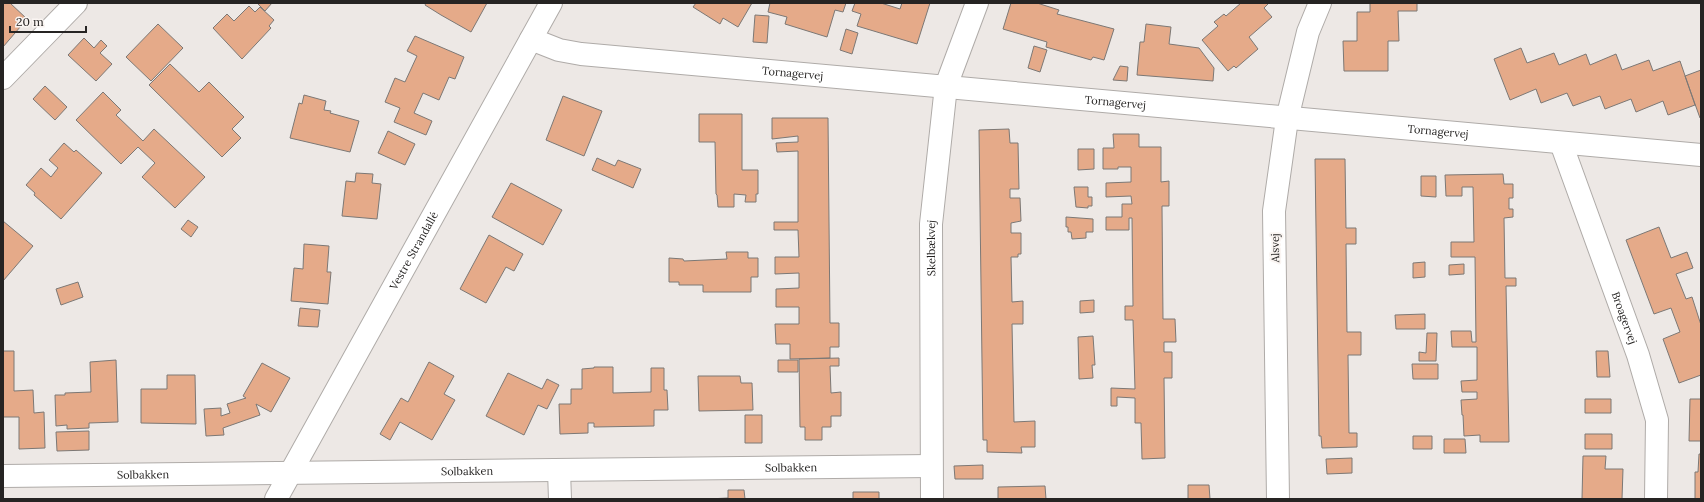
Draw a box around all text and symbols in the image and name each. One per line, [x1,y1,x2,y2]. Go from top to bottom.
scale bar [10,8,86,34]
text: 20 m [16,14,44,29]
street label: Tornagervej [762,63,824,83]
street label: Tornagervej [1084,92,1147,112]
street label: Tornagervej [1407,122,1469,141]
street label: Vestre Strandallé [386,209,441,293]
street label: Skelbækvej [924,219,938,276]
street label: Alsvej [1268,233,1282,264]
street label: Broagervej [1609,290,1640,346]
street label: Solbakken [765,460,817,475]
street label: Solbakken [441,464,493,478]
street label: Solbakken [117,467,169,482]

